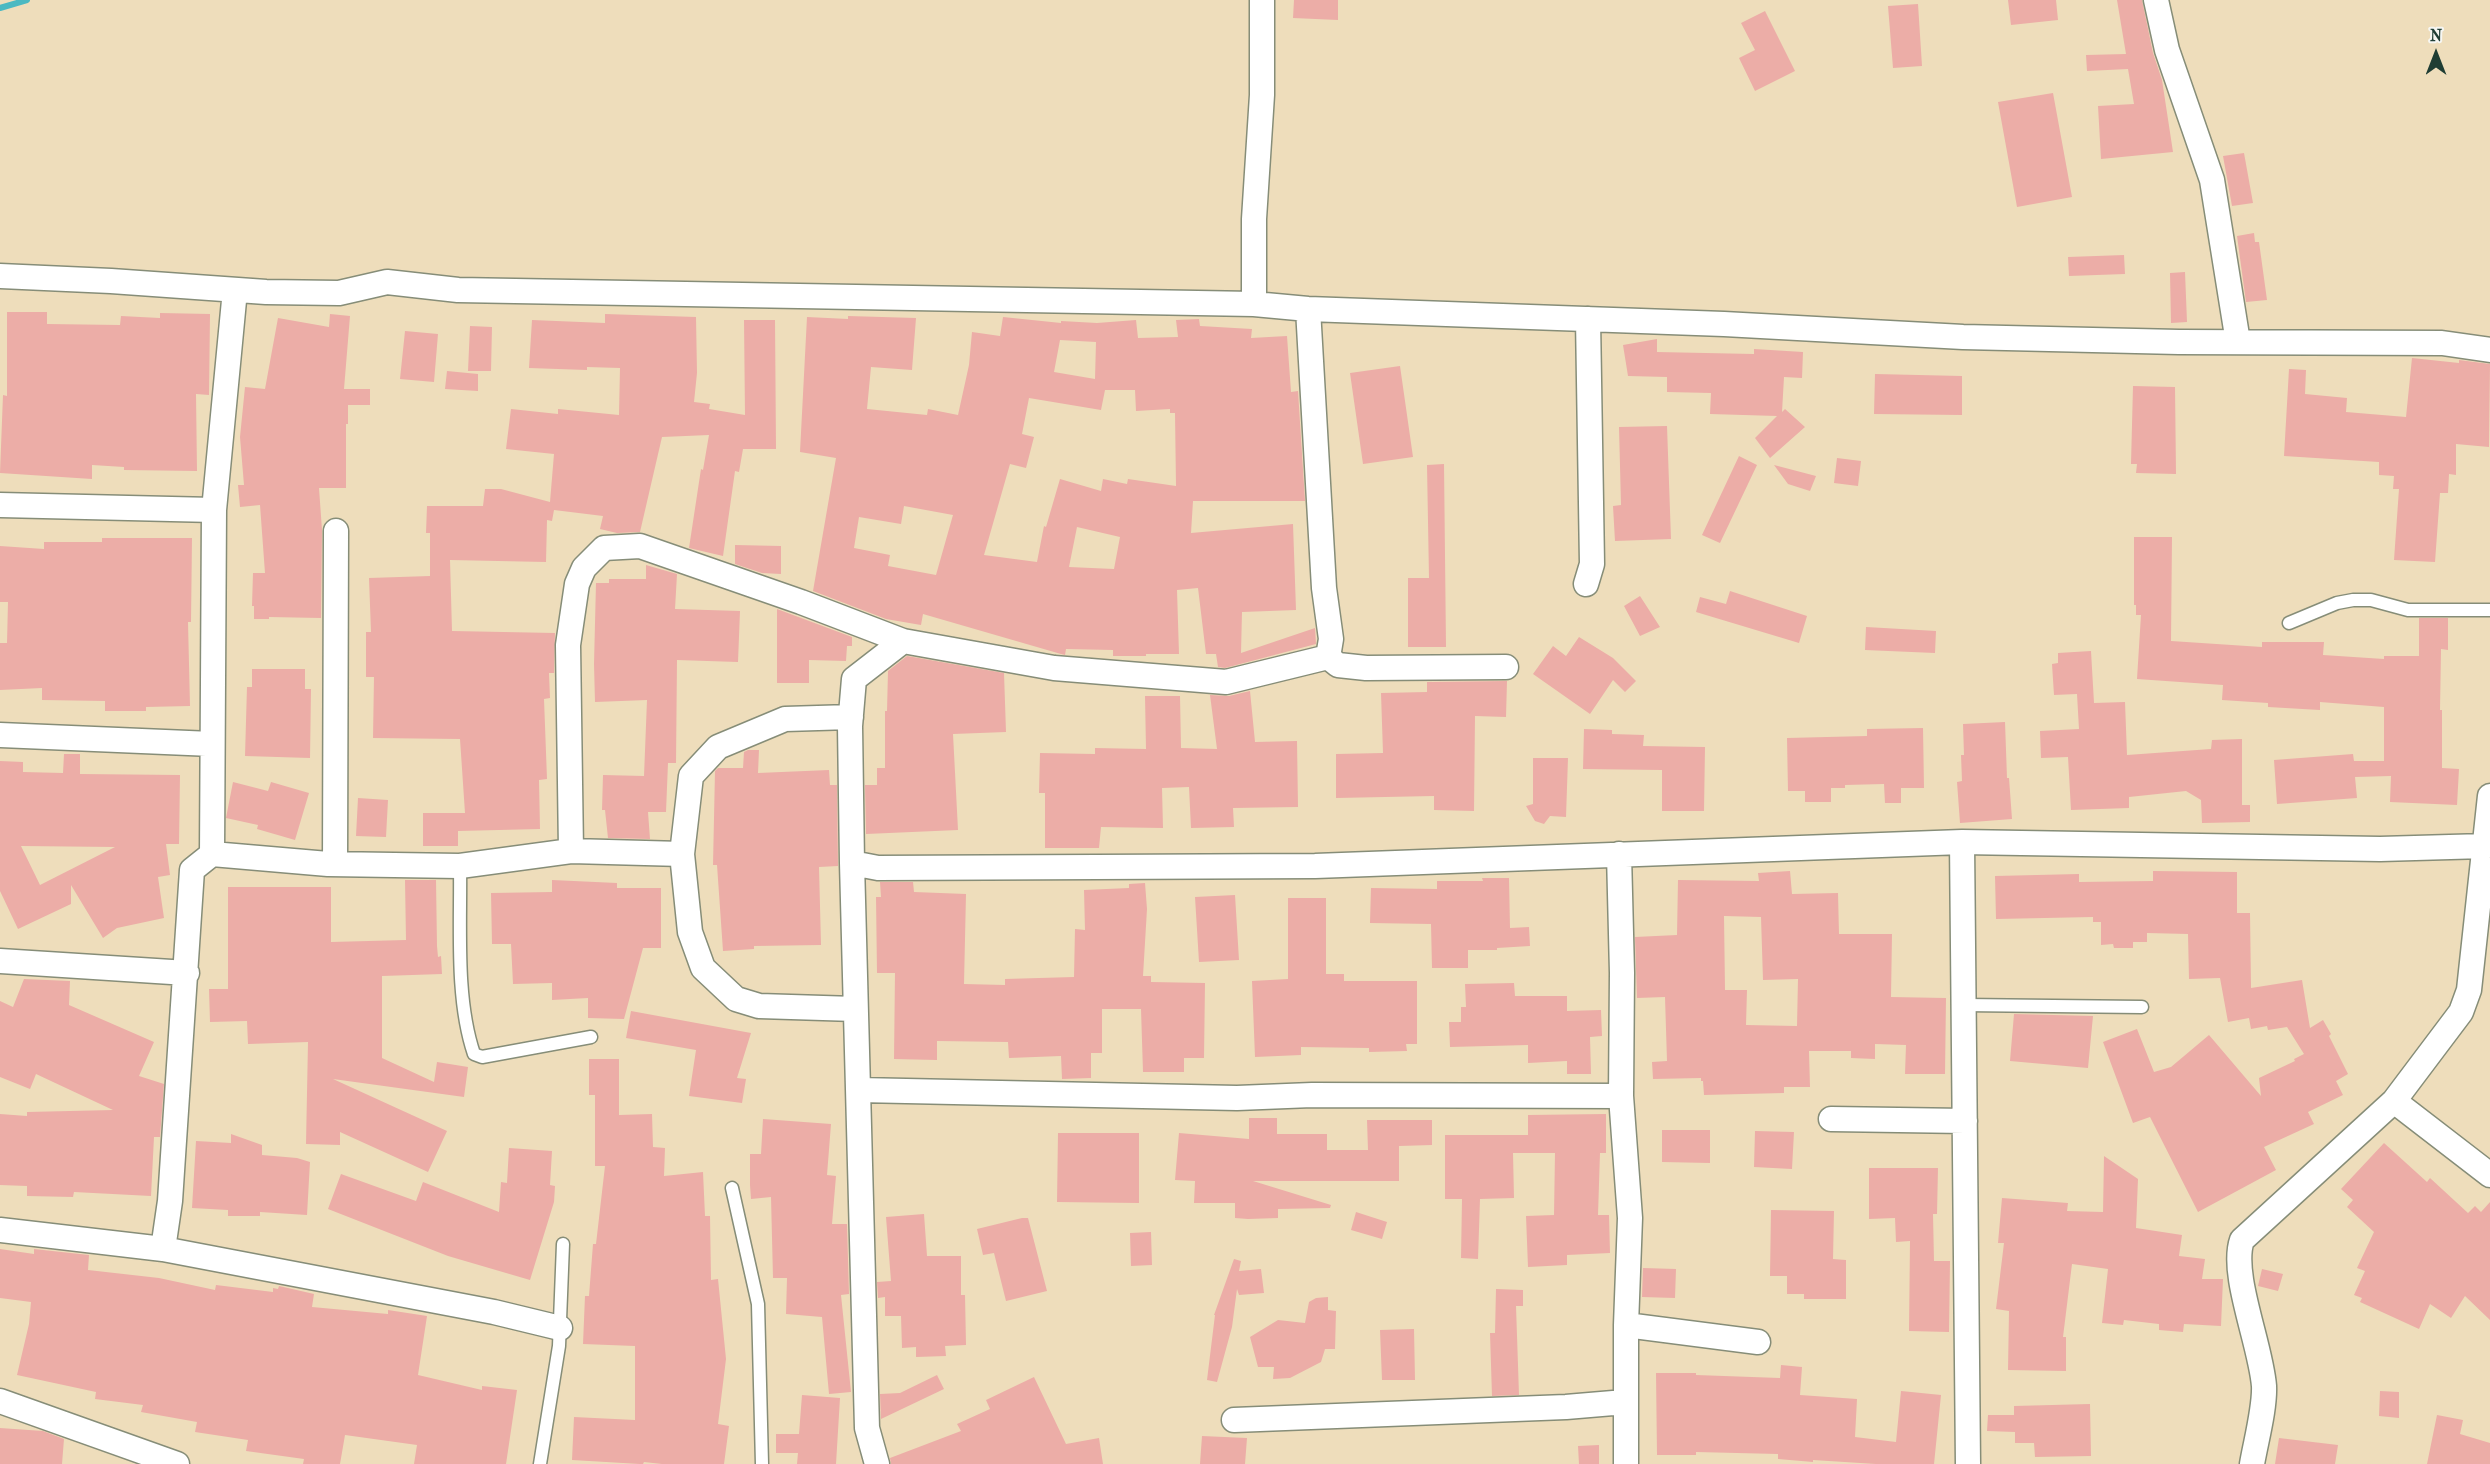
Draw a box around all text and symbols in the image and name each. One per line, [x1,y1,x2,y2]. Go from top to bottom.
north arrow [2406,24,2466,84]
text: N [2430,26,2442,45]

